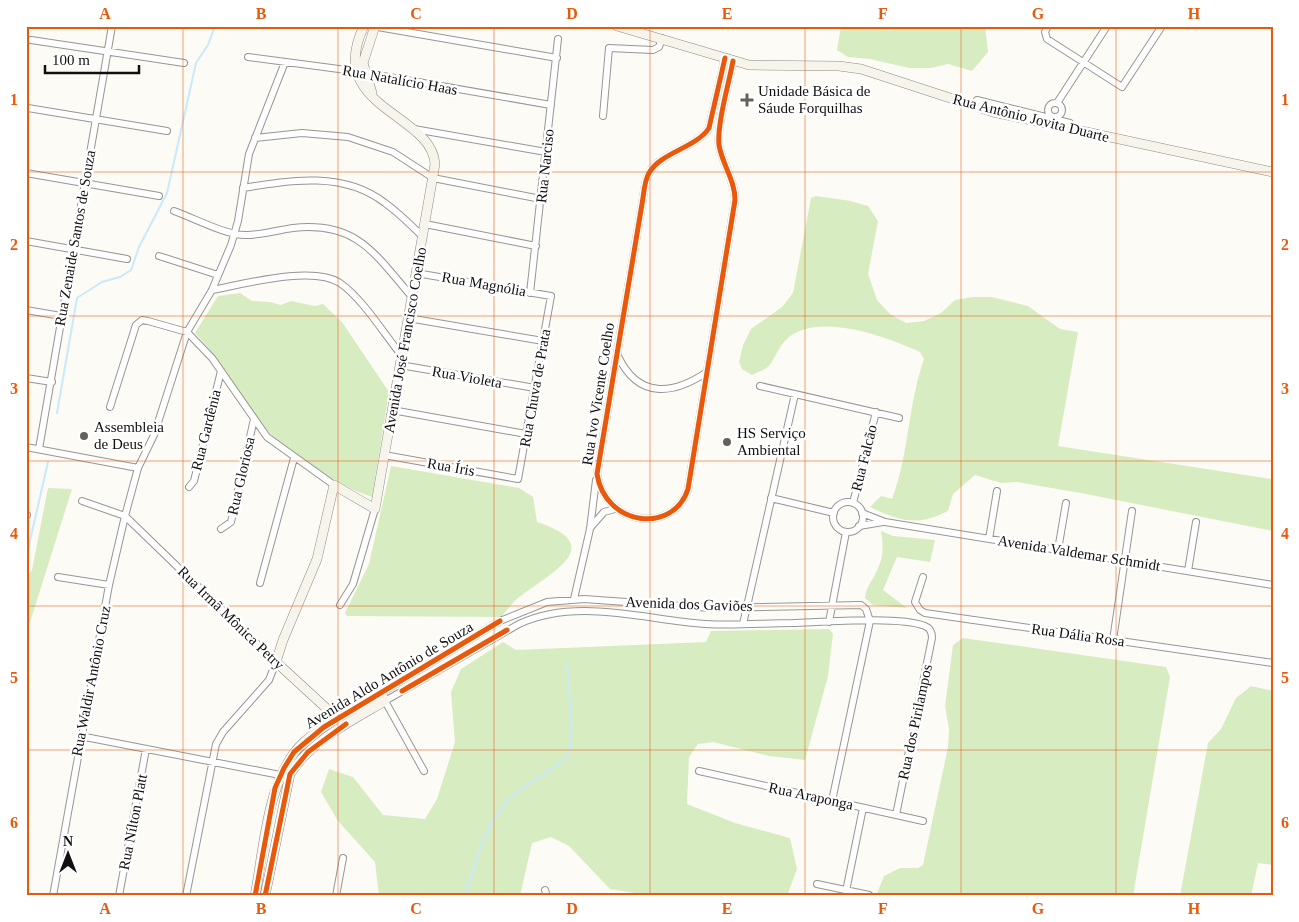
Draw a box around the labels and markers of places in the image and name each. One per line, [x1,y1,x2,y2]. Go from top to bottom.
place label: Unidade Básica de Sáude Forquilhas [758,83,871,116]
marker: Unidade Básica de Sáude Forquilhas [740,93,754,107]
place label: Assembleia de Deus [94,419,164,452]
place label: HS Serviço Ambiental [737,425,806,458]
marker: Assembleia de Deus [78,430,90,442]
marker: HS Serviço Ambiental [721,436,733,448]

